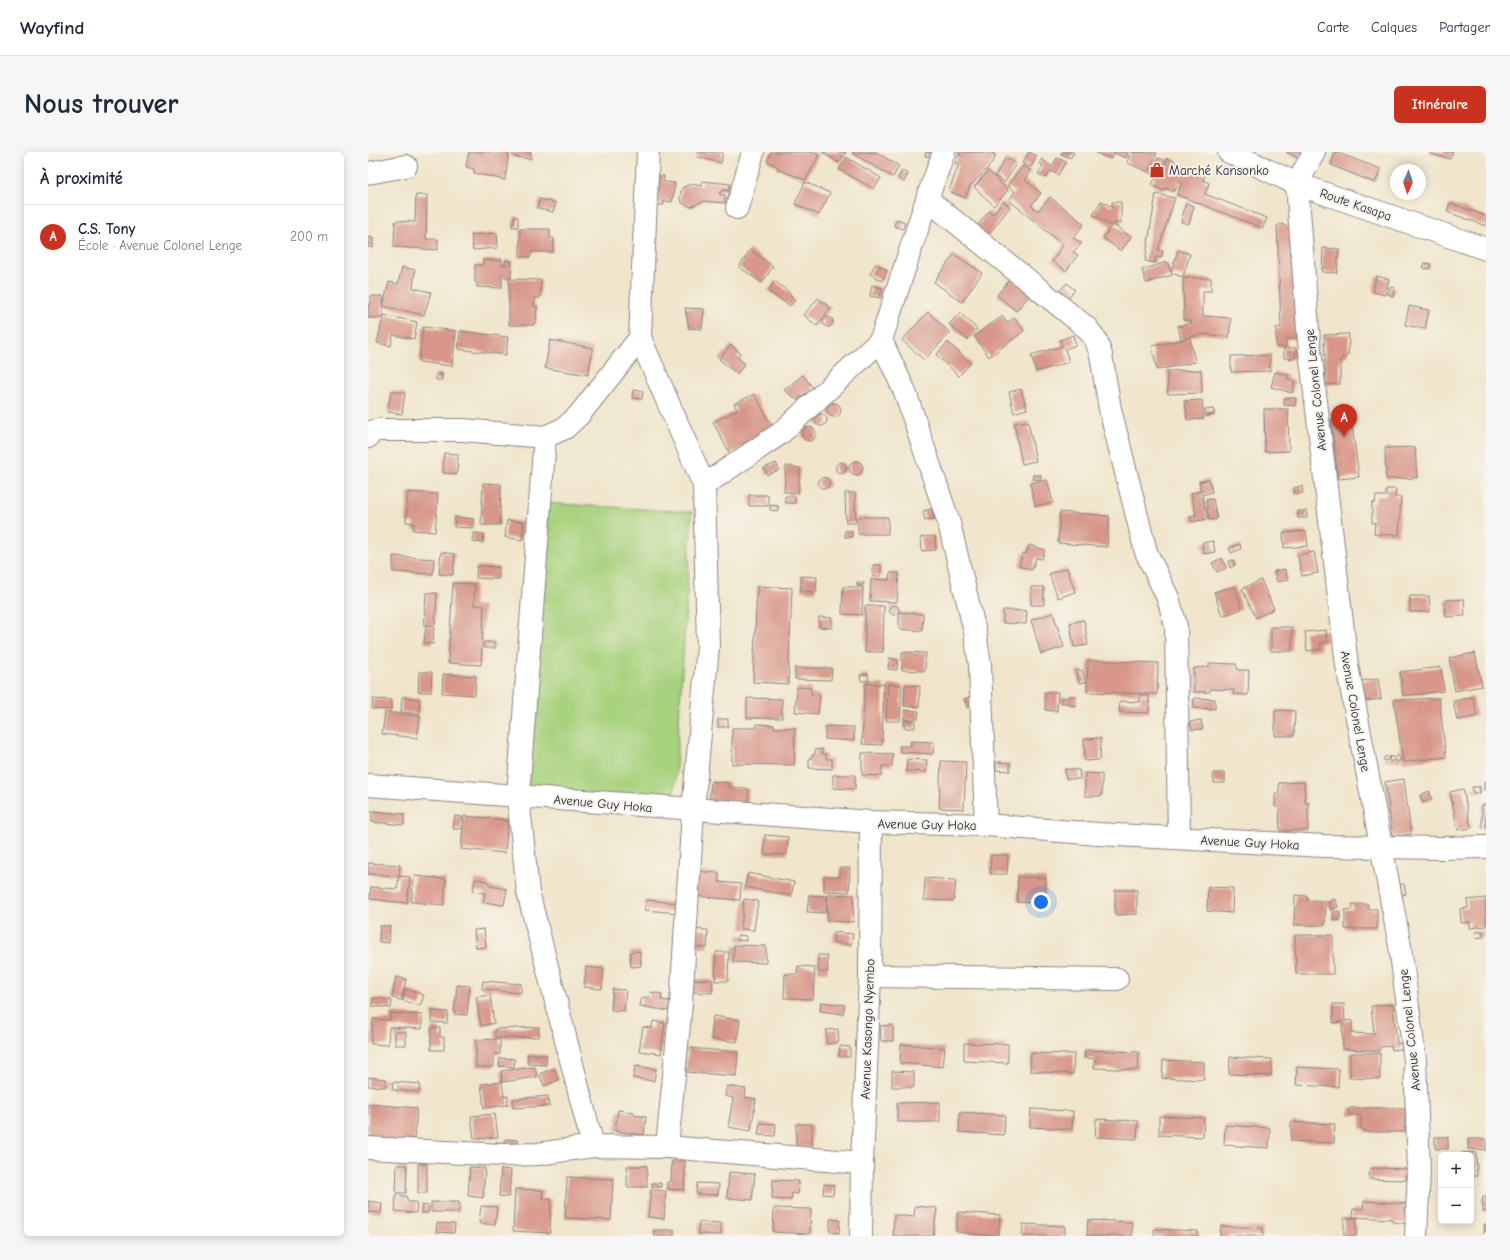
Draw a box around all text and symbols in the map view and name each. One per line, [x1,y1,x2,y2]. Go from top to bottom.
text: Wayfind [20,17,84,39]
text: Carte [1317,19,1349,36]
text: Calques [1371,19,1417,36]
text: Partager [1439,19,1490,36]
button: Itinéraire [1394,86,1486,123]
text: Nous trouver [24,88,179,120]
shop icon: Marché Kansonko [1148,161,1166,179]
place label: Marché Kansonko [1169,163,1269,178]
north arrow [1390,164,1426,200]
text: À proximité [40,169,123,188]
street label: Route Kasapa [1318,185,1394,224]
text: C.S. Tony [78,220,135,238]
text: A [49,229,57,244]
text: 200 m [290,229,328,244]
text: École · Avenue Colonel Lenge [78,238,242,253]
street label: Avenue Colonel Lenge [1302,328,1329,452]
pin: A [1331,404,1357,437]
street label: Avenue Colonel Lenge [1337,649,1374,773]
street label: Avenue Guy Hoka [553,792,653,815]
street label: Avenue Guy Hoka [877,816,977,833]
street label: Avenue Guy Hoka [1200,832,1300,853]
your location [1031,892,1051,912]
street label: Avenue Kasongo Nyembo [858,958,877,1100]
street label: Avenue Colonel Lenge [1396,968,1423,1092]
map controls [1438,1152,1474,1224]
button: + [1438,1152,1474,1188]
button: − [1438,1188,1474,1224]

